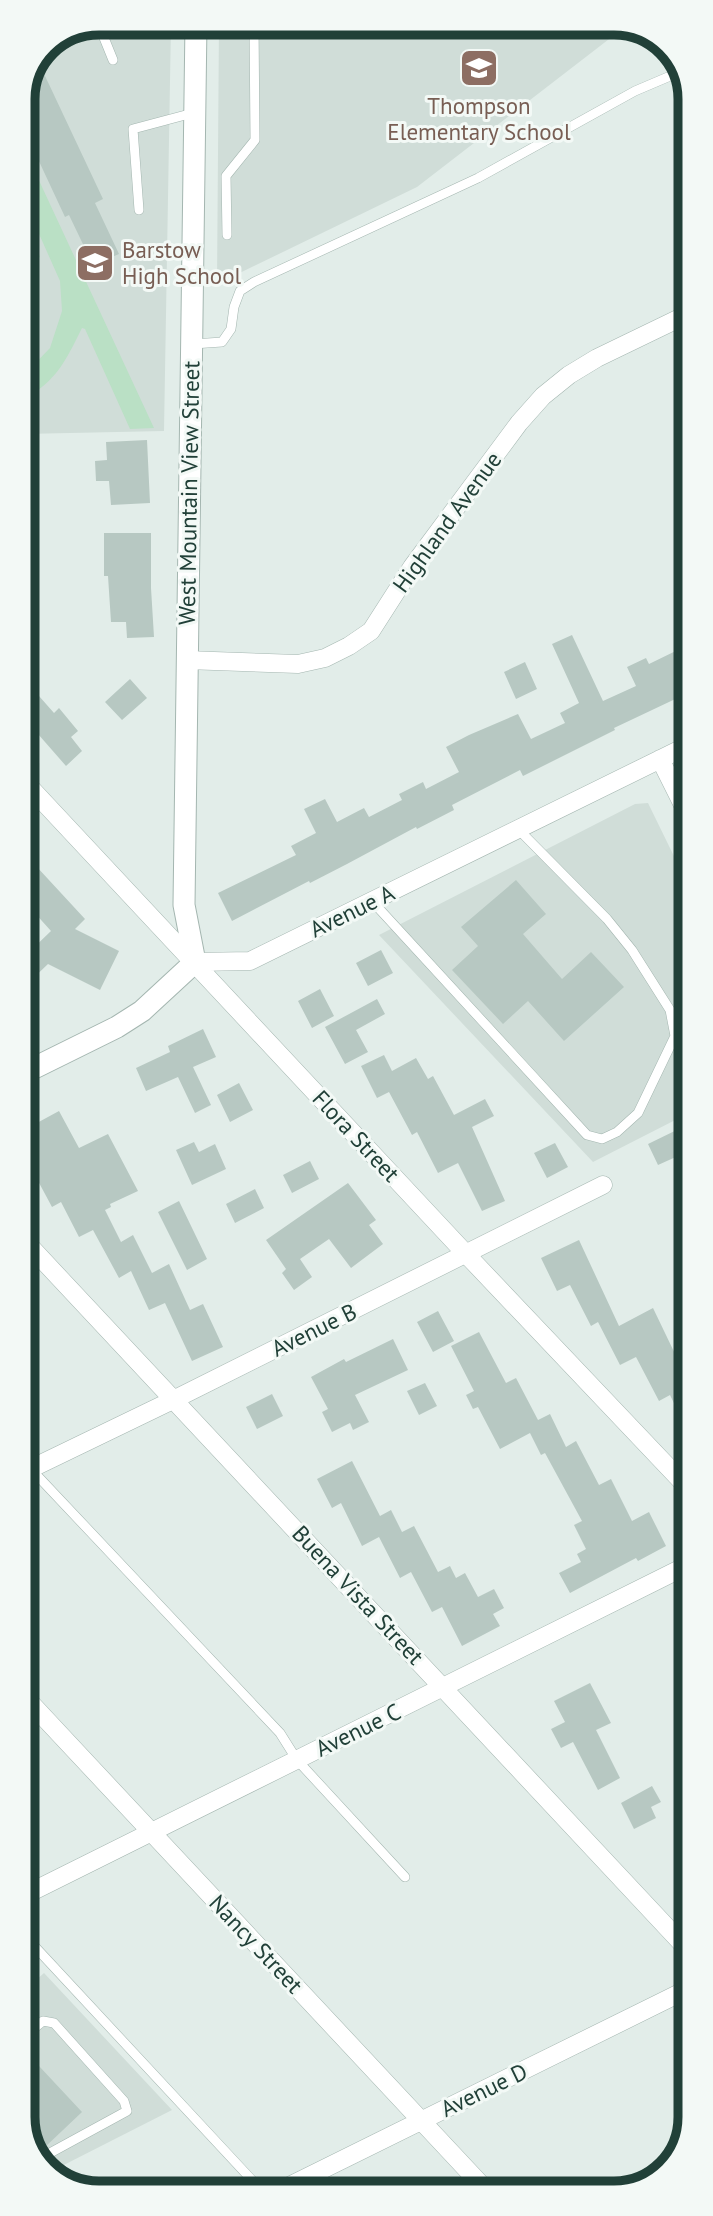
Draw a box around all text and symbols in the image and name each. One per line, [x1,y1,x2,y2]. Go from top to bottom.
school or university icon: Thompson Elementary School [458,47,500,89]
place label: Thompson Elementary School [387,91,571,146]
place label: Barstow High School [122,235,242,290]
school or university icon: Barstow High School [74,242,116,284]
street label: West Mountain View Street [172,360,205,625]
street label: Highland Avenue [386,446,507,598]
street label: Avenue A [305,877,399,943]
street label: Flora Street [307,1084,406,1188]
street label: Avenue B [266,1296,361,1363]
street label: Buena Vista Street [286,1519,430,1671]
street label: Avenue C [310,1697,405,1763]
street label: Nancy Street [203,1888,310,1999]
street label: Avenue D [436,2056,532,2123]

